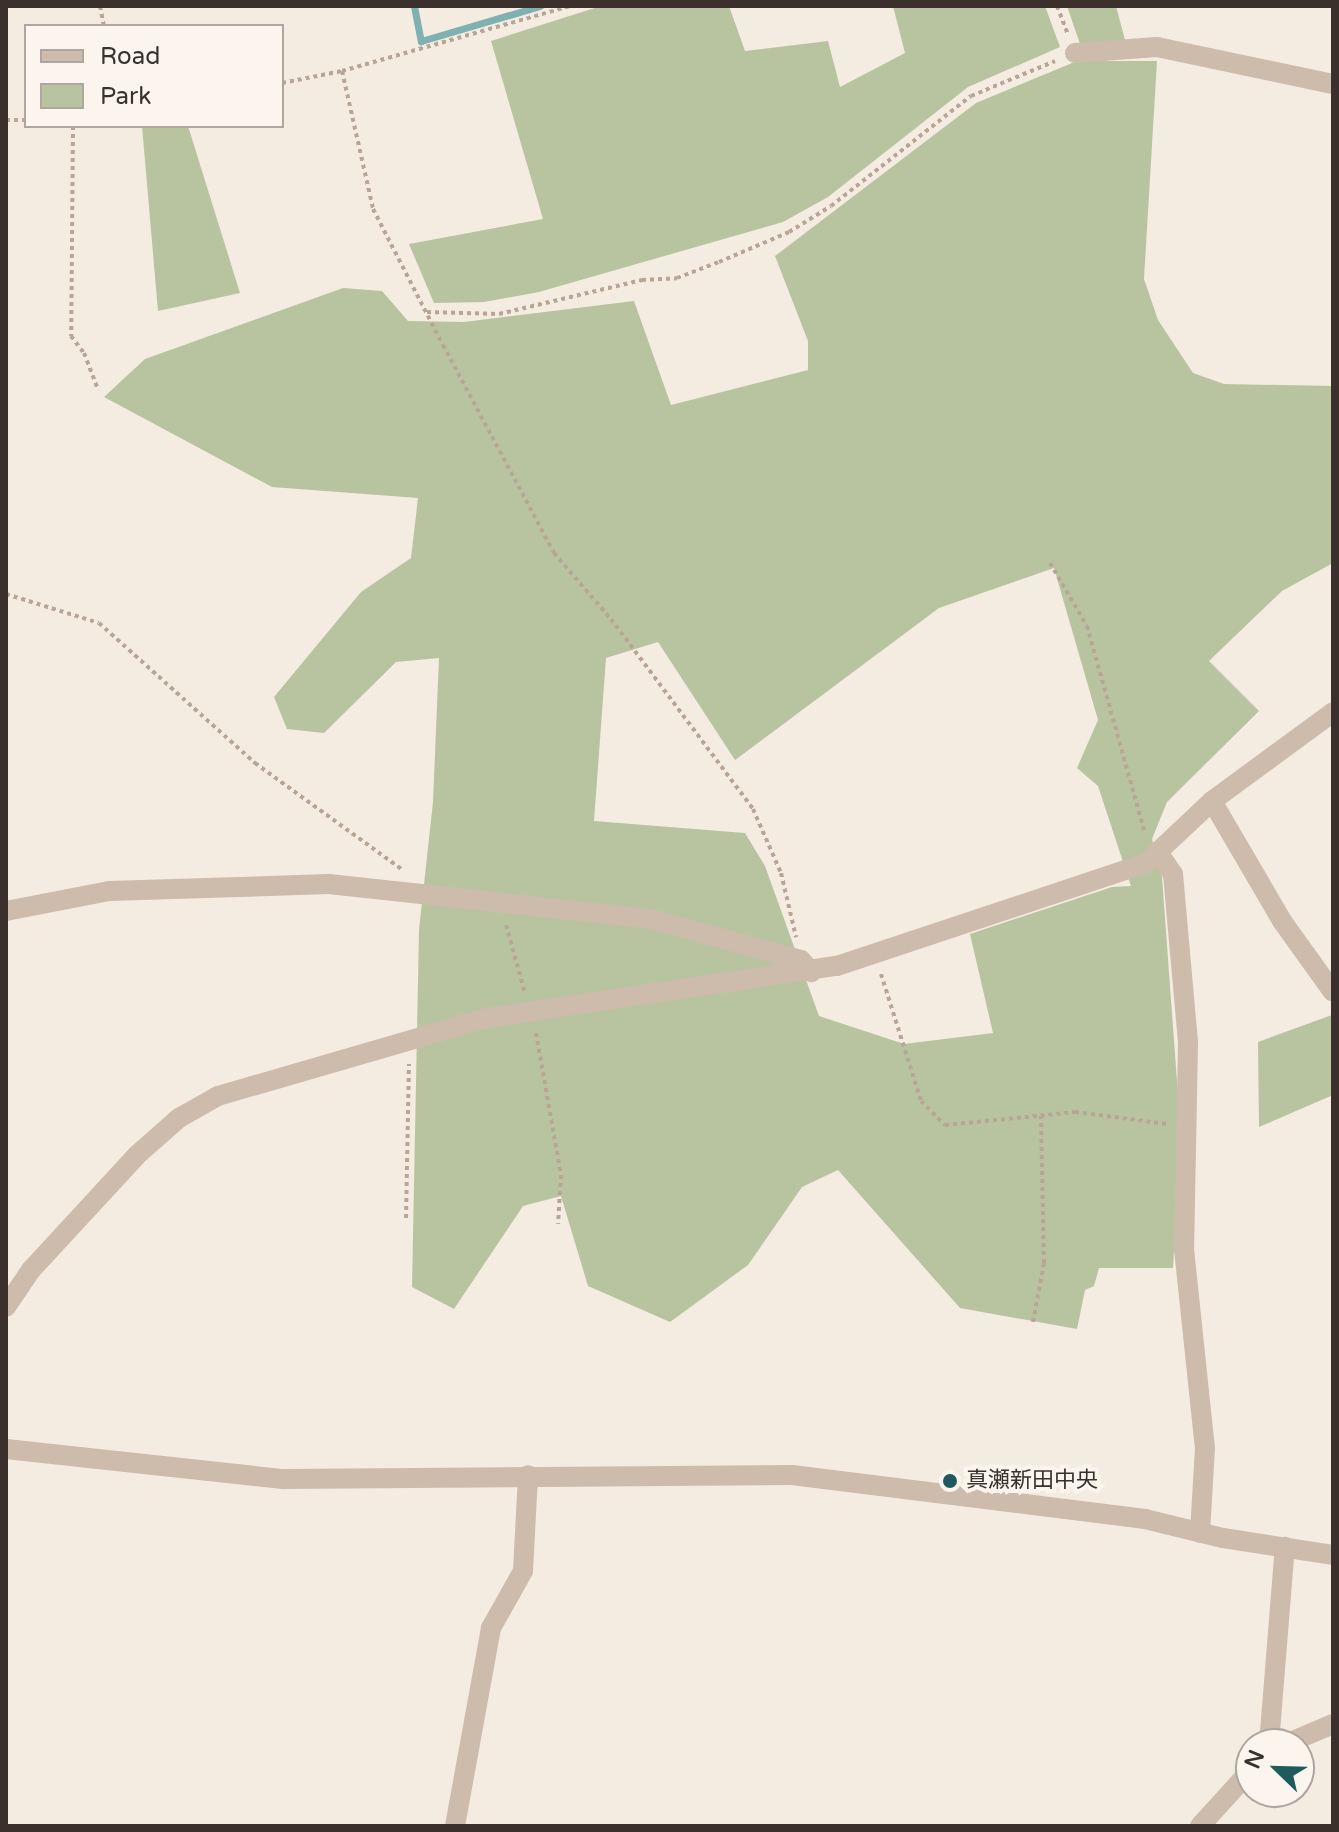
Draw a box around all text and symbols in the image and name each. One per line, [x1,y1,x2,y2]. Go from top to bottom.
legend [24,24,284,128]
text: Road [100,42,160,71]
text: Park [100,82,151,111]
place label: 真瀬新田中央 [966,1468,1098,1494]
marker: 真瀬新田中央 [941,1472,959,1490]
north arrow [1235,1728,1315,1808]
text: N [1239,1746,1270,1773]

